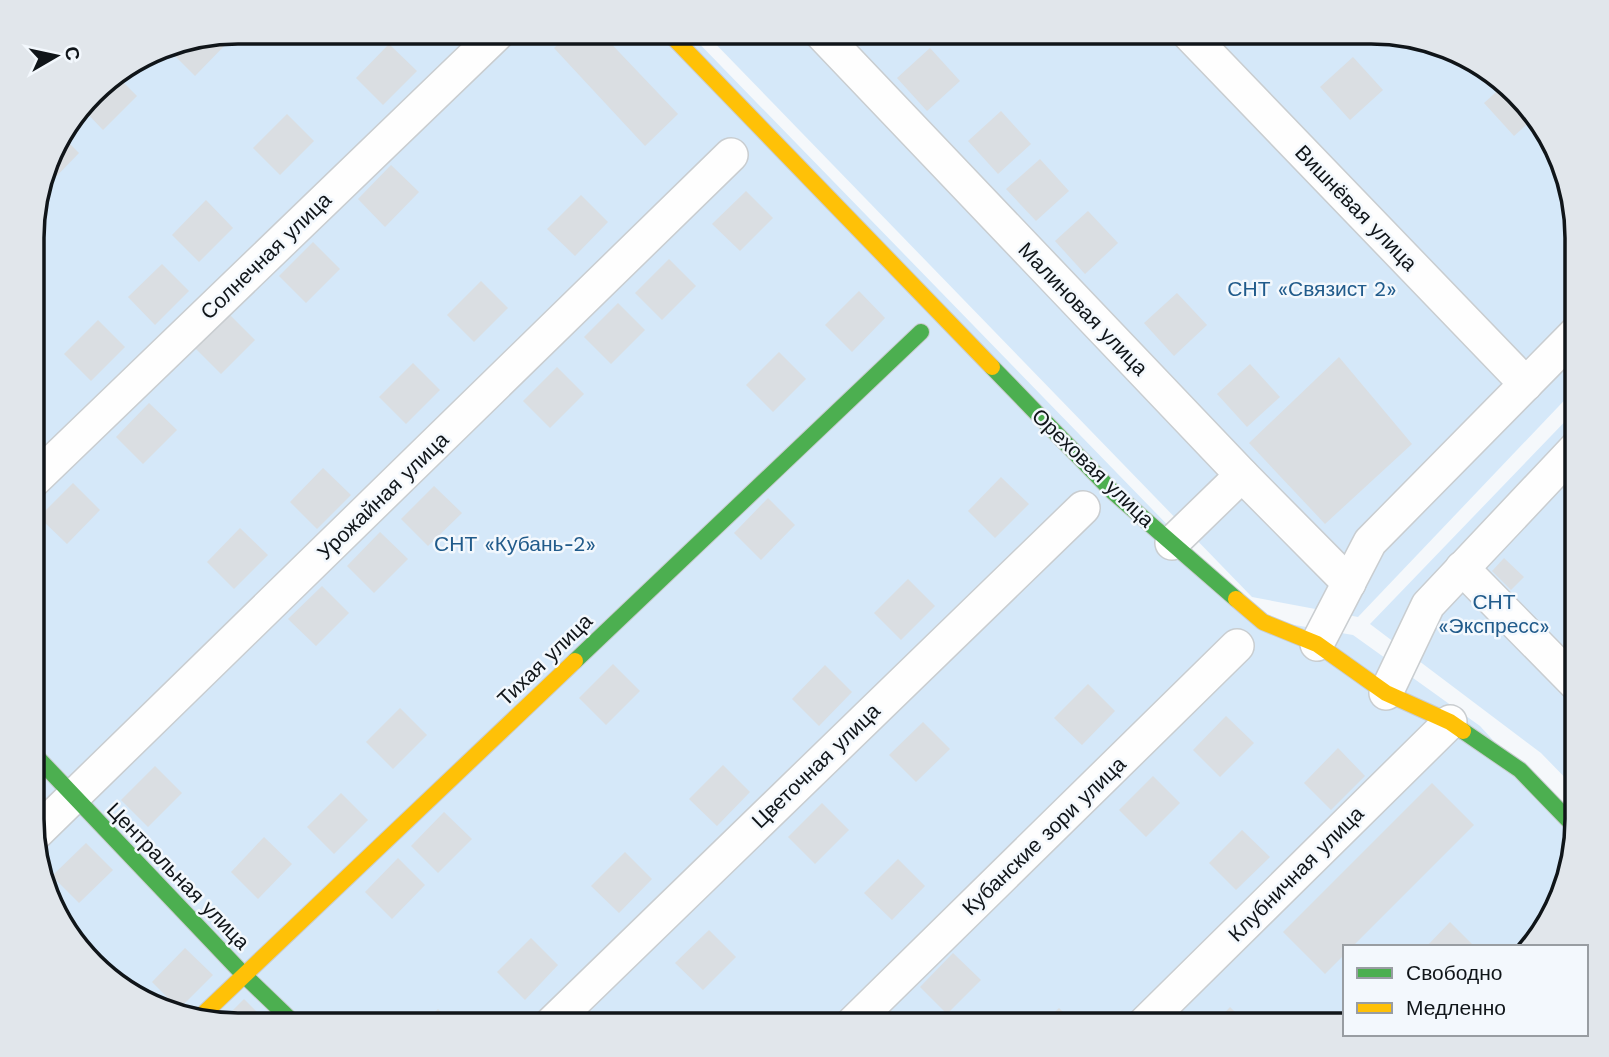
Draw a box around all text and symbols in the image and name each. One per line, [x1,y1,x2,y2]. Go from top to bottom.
north arrow [21,21,91,91]
text: С [60,45,85,62]
street label: Вишнёвая улица [1290,140,1423,276]
street label: Солнечная улица [195,187,336,324]
street label: Малиновая улица [1013,237,1154,381]
park label: СНТ «Связист 2» [1227,276,1397,301]
street label: Ореховая улица [1027,403,1160,532]
street label: Урожайная улица [312,427,454,565]
park label: СНТ «Кубань-2» [434,531,596,556]
park label: СНТ «Экспресс» [1438,589,1550,638]
street label: Тихая улица [492,608,597,711]
street label: Цветочная улица [746,698,885,833]
street label: Кубанские зори улица [957,751,1131,920]
street label: Центральная улица [102,797,255,955]
street label: Клубничная улица [1223,801,1369,947]
legend [1343,945,1588,1036]
text: Свободно [1406,960,1503,985]
text: Медленно [1406,995,1506,1020]

